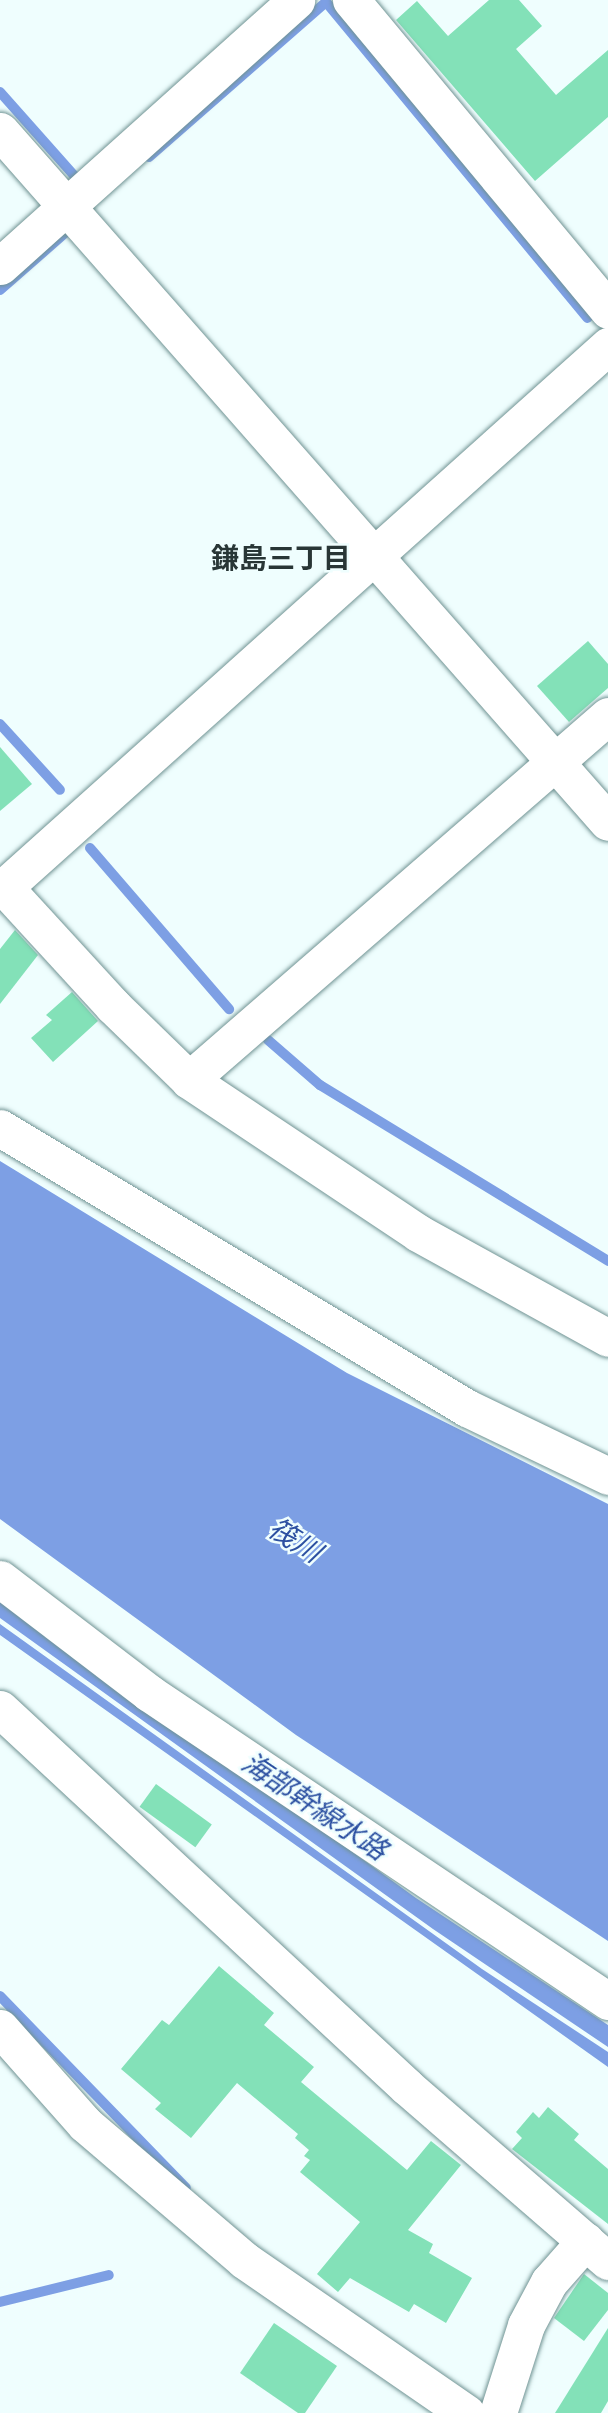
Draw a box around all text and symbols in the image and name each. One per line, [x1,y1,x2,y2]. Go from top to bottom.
district label: 鎌島三丁目 [211,541,351,575]
water label: 筏川 [262,1511,328,1569]
water label: 海部幹線水路 [236,1745,394,1867]

